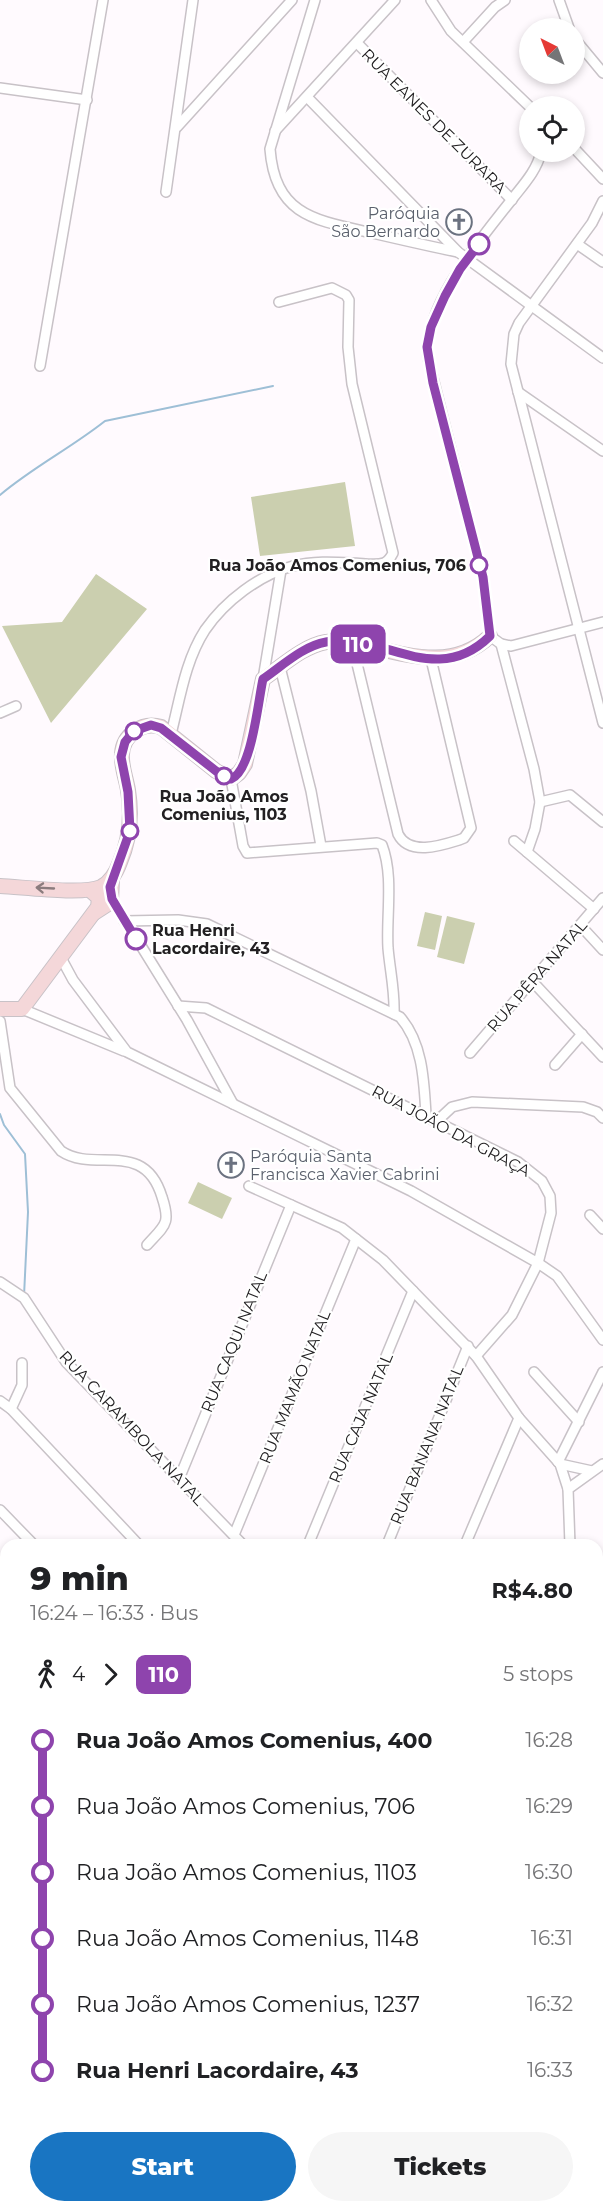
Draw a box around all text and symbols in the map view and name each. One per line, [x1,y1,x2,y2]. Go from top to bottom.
north arrow [519,18,585,84]
map controls [519,18,585,162]
street label: RUA EANES DE ZURARA [358,45,511,198]
button: locate [519,96,585,162]
place label: Paróquia São Bernardo [331,204,440,241]
church icon: Paróquia São Bernardo [444,207,474,237]
unlabelled marker [468,233,490,255]
place label: Rua João Amos Comenius, 706 [209,556,466,575]
marker: Rua João Amos Comenius, 706 [470,556,488,574]
line badge: 110 [324,624,392,664]
text: 110 [343,632,373,657]
unlabelled marker [125,722,143,740]
marker: Rua João Amos Comenius, 1103 [215,767,233,785]
place label: Rua João Amos Comenius, 1103 [159,787,289,824]
unlabelled marker [121,822,139,840]
one-way arrow [36,883,56,894]
street label: RUA PÊRA NATAL [483,916,591,1036]
place label: Rua Henri Lacordaire, 43 [152,921,270,958]
marker: Rua Henri Lacordaire, 43 [125,928,147,950]
street label: RUA JOÃO DA GRAÇA [369,1081,534,1181]
place label: Paróquia Santa Francisca Xavier Cabrini [250,1147,440,1184]
church icon: Paróquia Santa Francisca Xavier Cabrini [216,1150,246,1180]
street label: RUA CAQUI NATAL [197,1268,271,1415]
street label: RUA MAMÃO NATAL [255,1307,335,1467]
street label: RUA CARAMBOLA NATAL [55,1347,209,1510]
street label: RUA CAJA NATAL [325,1350,397,1486]
street label: RUA BANANA NATAL [386,1362,468,1527]
text: 9 min [30,1558,129,1598]
text: R$4.80 [492,1577,573,1604]
text: 16:24 – 16:33 · Bus [30,1601,198,1625]
icon: walk [30,1658,63,1691]
icon: forward [94,1658,127,1691]
text: 4 [72,1662,85,1686]
text: 110 [148,1662,179,1687]
text: 5 stops [503,1662,573,1686]
text: Rua João Amos Comenius, 400 [76,1727,432,1754]
text: 16:28 [525,1728,573,1752]
text: Rua João Amos Comenius, 706 [76,1793,415,1820]
text: 16:29 [526,1794,573,1818]
text: Rua João Amos Comenius, 1103 [76,1859,417,1886]
text: 16:30 [525,1860,573,1884]
text: Rua João Amos Comenius, 1148 [76,1925,419,1952]
text: 16:31 [531,1926,573,1950]
text: Rua João Amos Comenius, 1237 [76,1991,420,2018]
text: 16:32 [527,1992,573,2016]
text: Rua Henri Lacordaire, 43 [76,2057,358,2084]
text: 16:33 [527,2058,573,2082]
button: Start [30,2132,296,2201]
button: Tickets [308,2132,573,2201]

